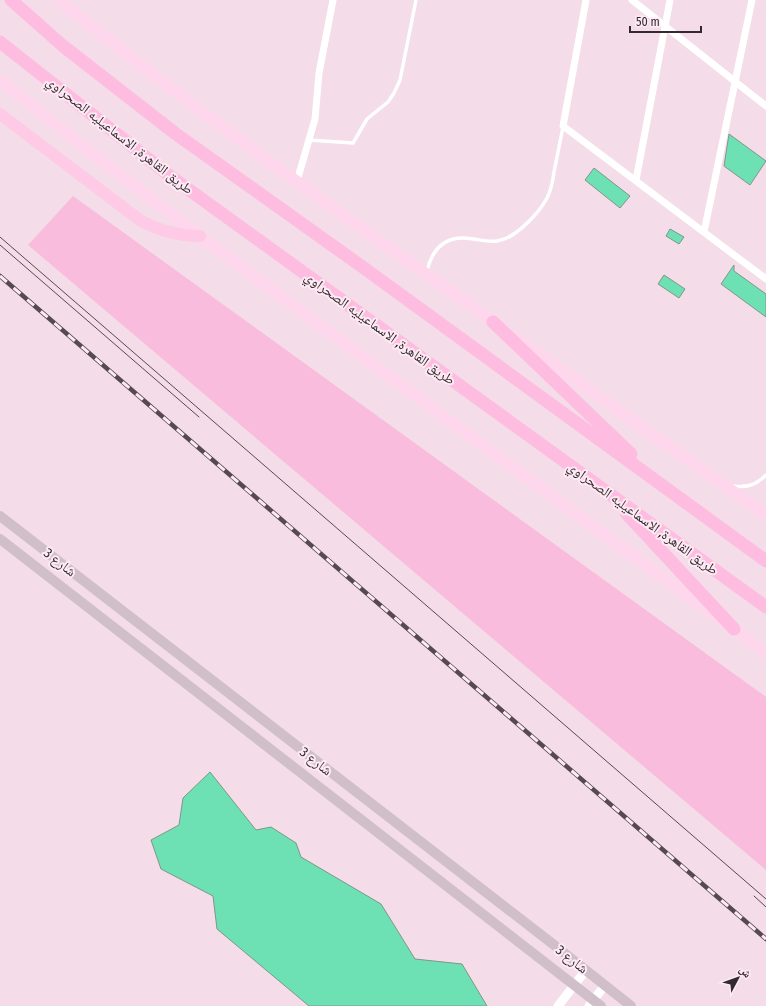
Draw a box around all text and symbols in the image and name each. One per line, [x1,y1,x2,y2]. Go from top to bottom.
scale bar [630,8,701,34]
text: 50 m [636,15,660,29]
street label: طريق القاهرة, الاسماعيليه الصحراوي [41,73,197,200]
street label: طريق القاهرة, الاسماعيليه الصحراوي [300,268,458,391]
street label: طريق القاهرة, الاسماعيليه الصحراوي [563,458,721,581]
street label: شارع 3 [40,545,79,581]
street label: شارع 3 [296,744,335,780]
street label: شارع 3 [552,942,591,978]
north arrow [718,958,758,998]
text: ش [736,963,754,981]

